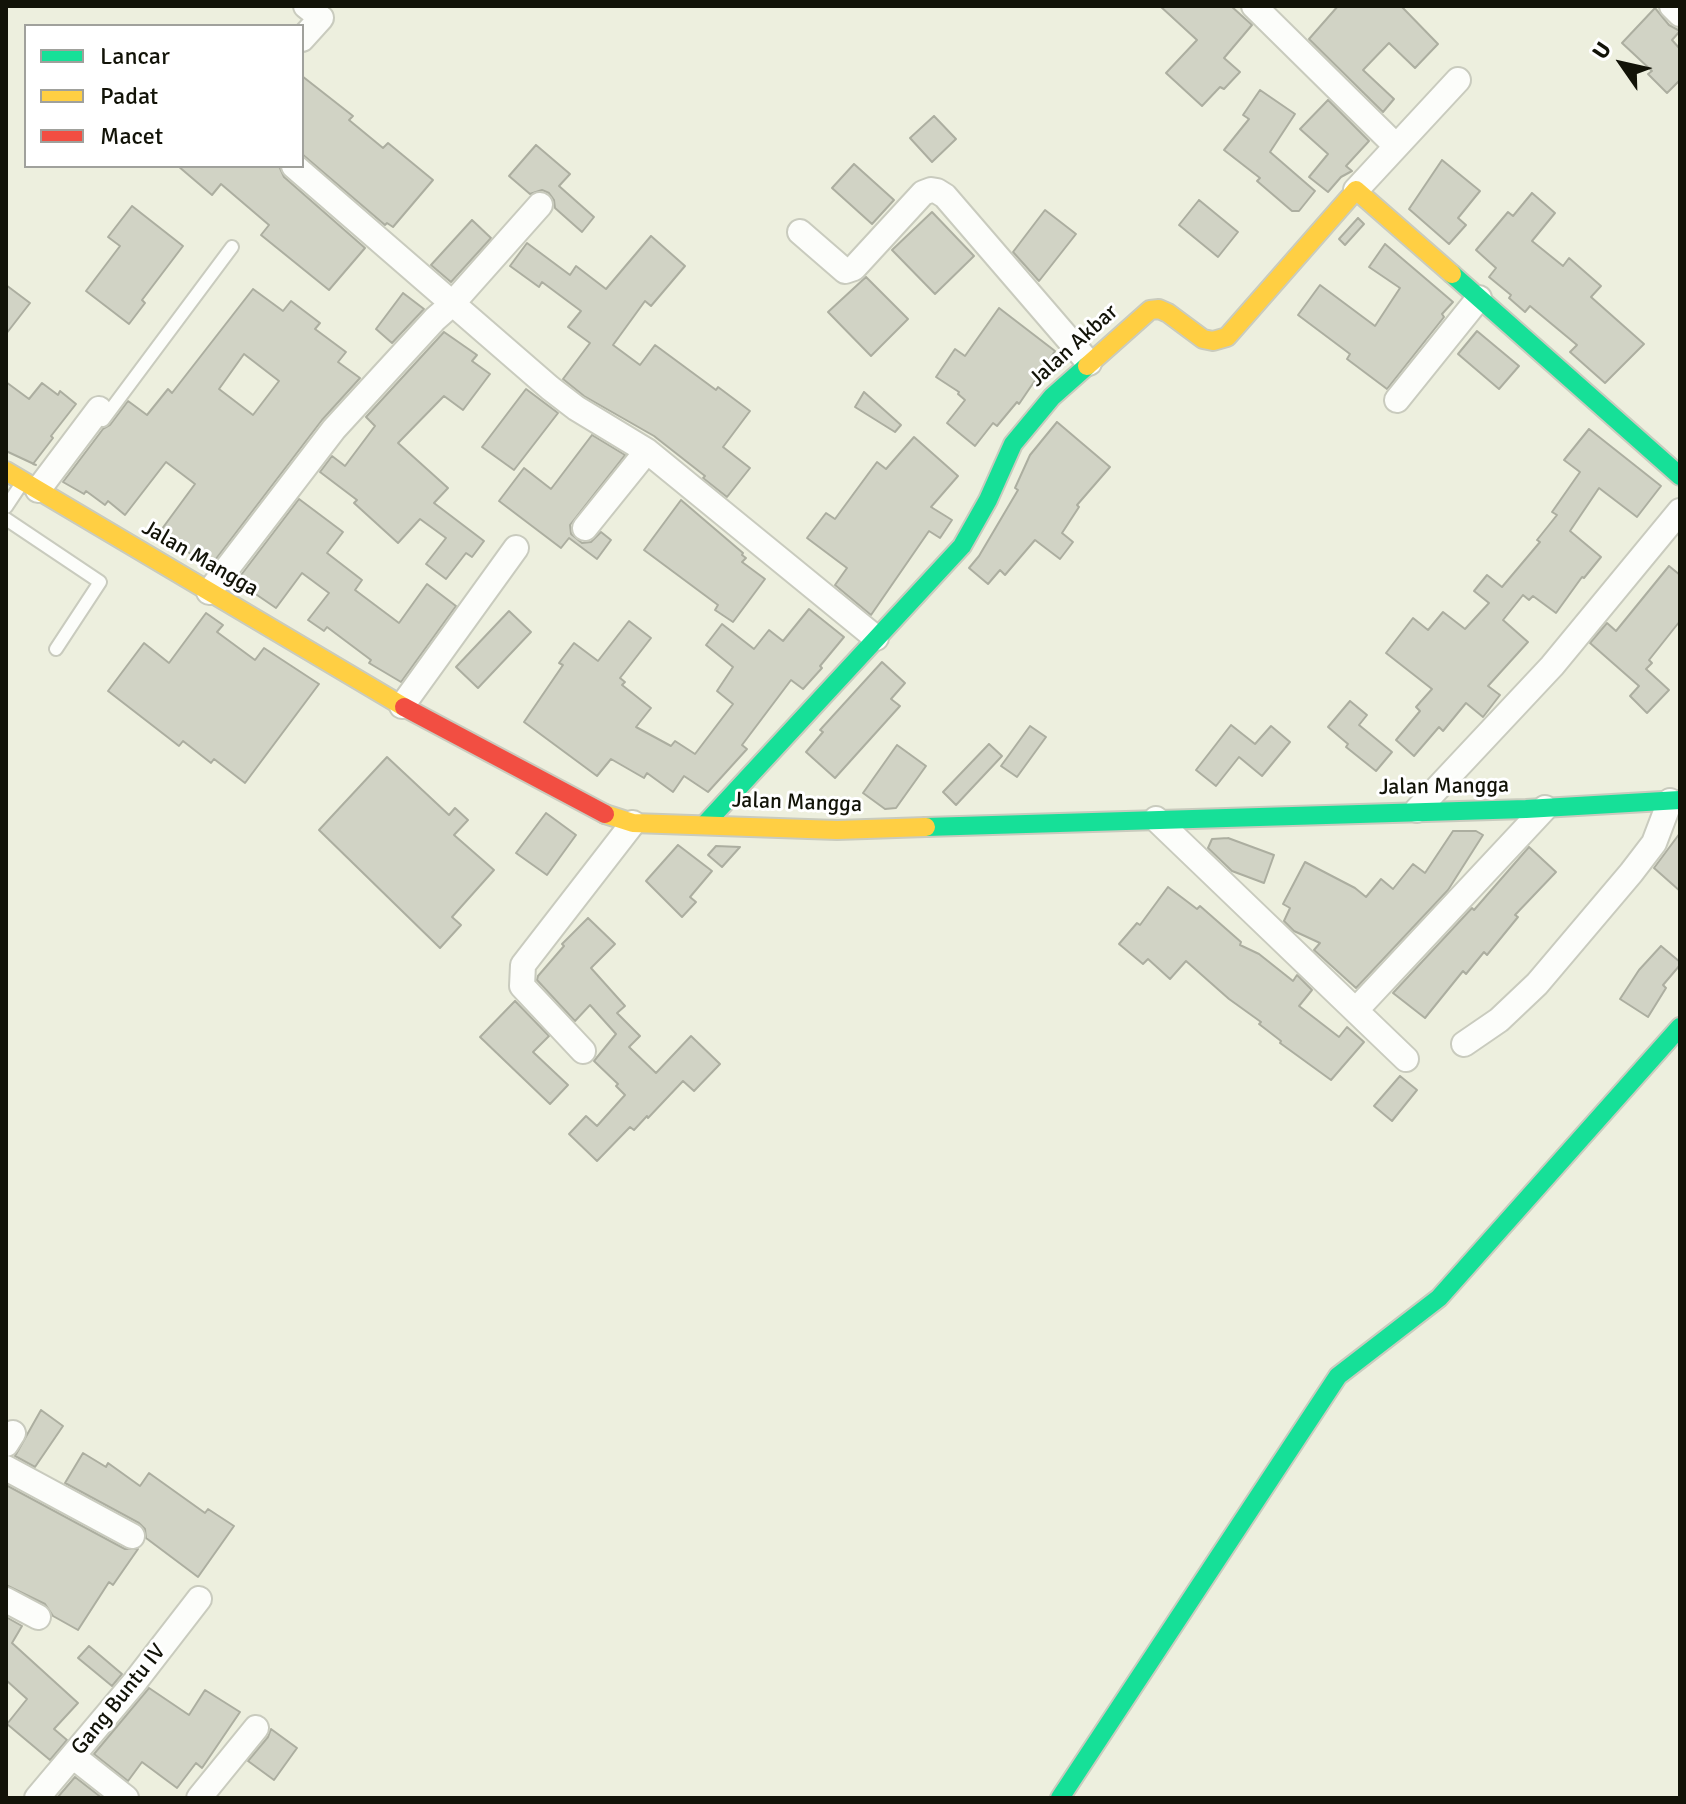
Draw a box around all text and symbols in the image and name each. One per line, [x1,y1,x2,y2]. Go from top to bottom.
legend [24,24,304,168]
north arrow [1582,24,1662,104]
text: U [1586,37,1617,64]
text: Lancar [100,41,170,71]
text: Padat [100,81,158,111]
text: Macet [100,121,163,151]
street label: Jalan Akbar [1024,299,1124,393]
street label: Jalan Mangga [137,515,263,603]
street label: Jalan Mangga [1379,773,1509,801]
street label: Jalan Mangga [731,788,863,818]
street label: Gang Buntu IV [66,1639,172,1761]

